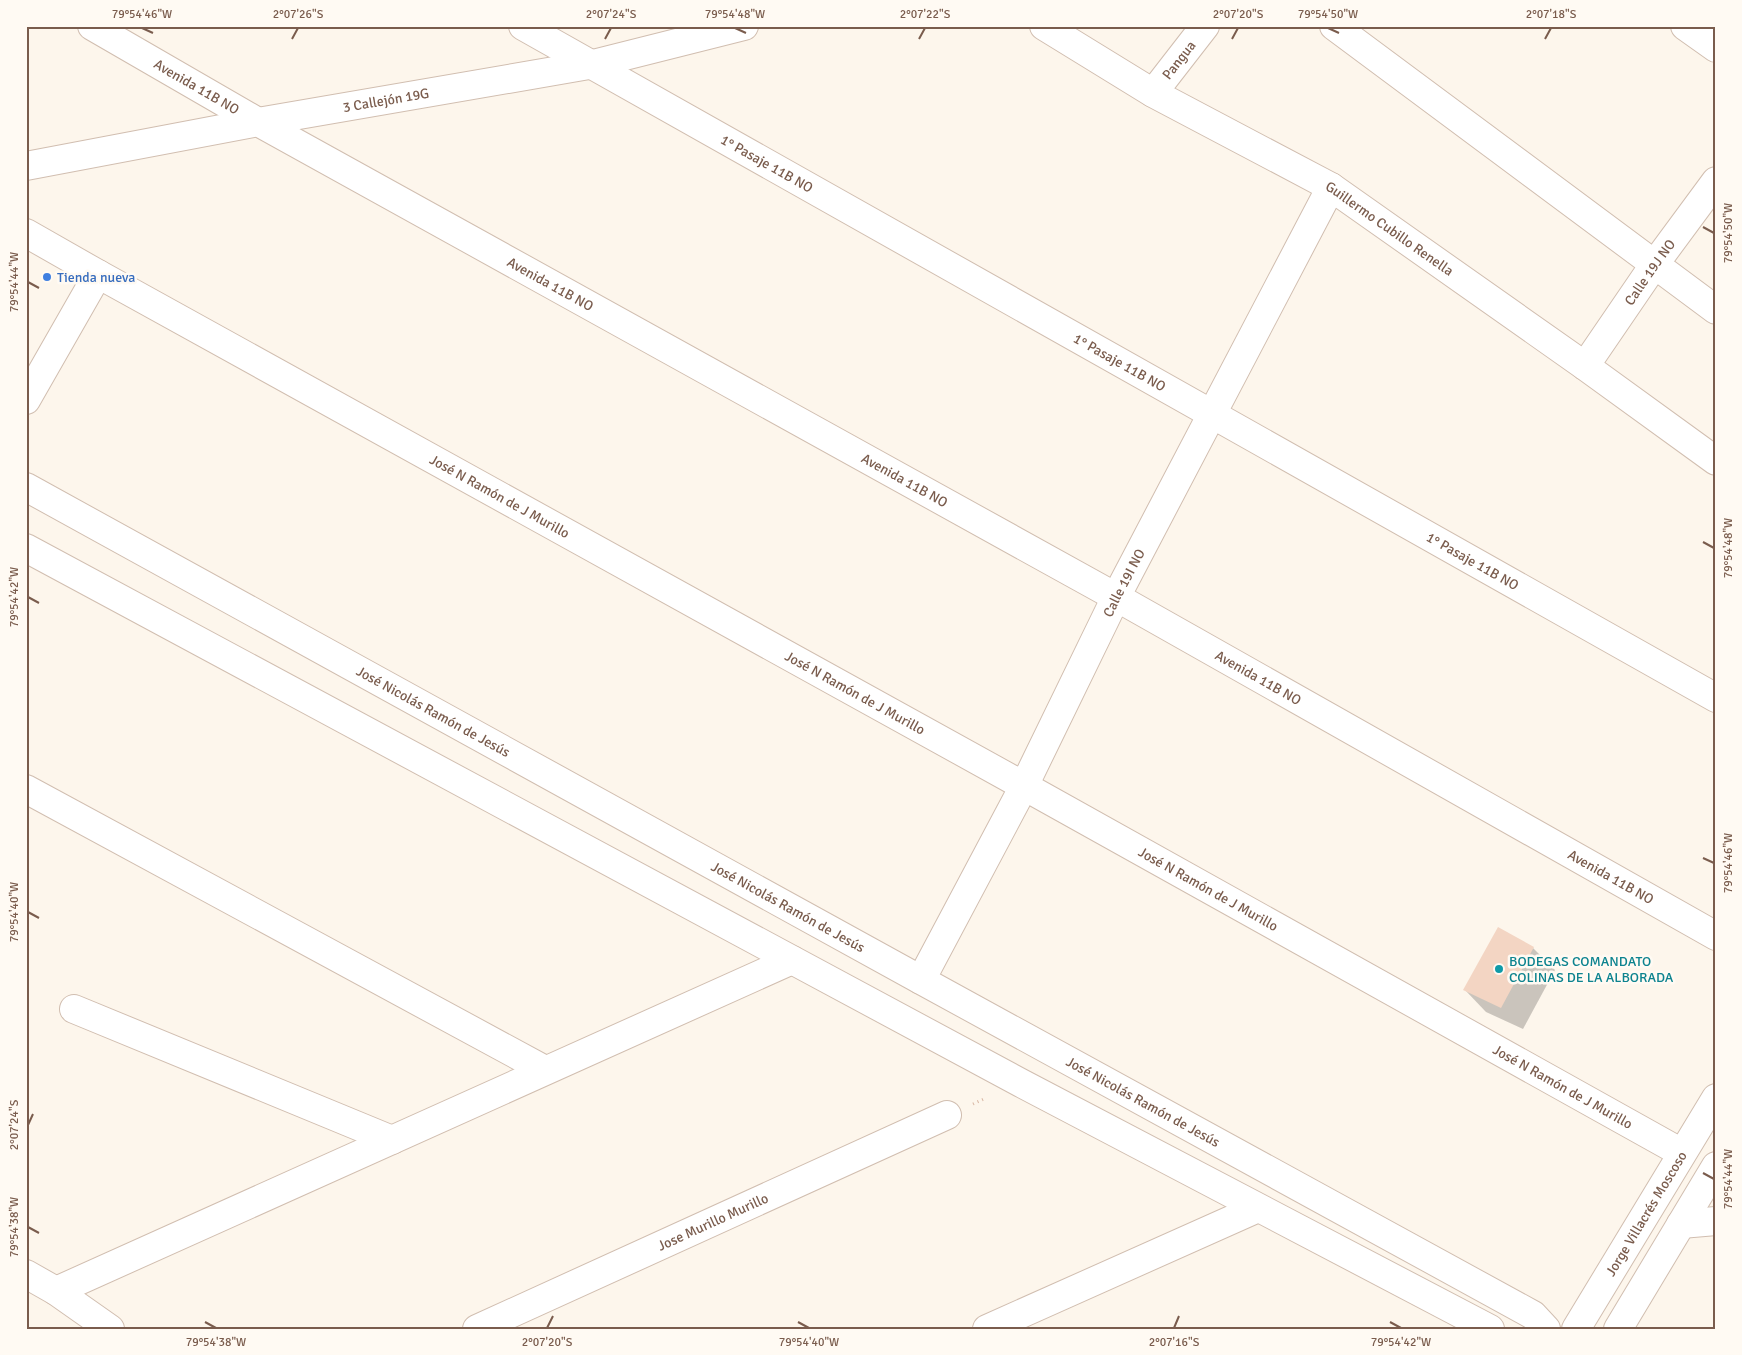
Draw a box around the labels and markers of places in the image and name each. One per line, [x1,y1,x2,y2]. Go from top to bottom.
place label: Tienda nueva [57,269,135,286]
marker: Tienda nueva [41,271,53,283]
place label: BODEGAS COMANDATO COLINAS DE LA ALBORADA [1509,953,1674,986]
marker: BODEGAS COMANDATO COLINAS DE LA ALBORADA [1493,963,1505,975]

